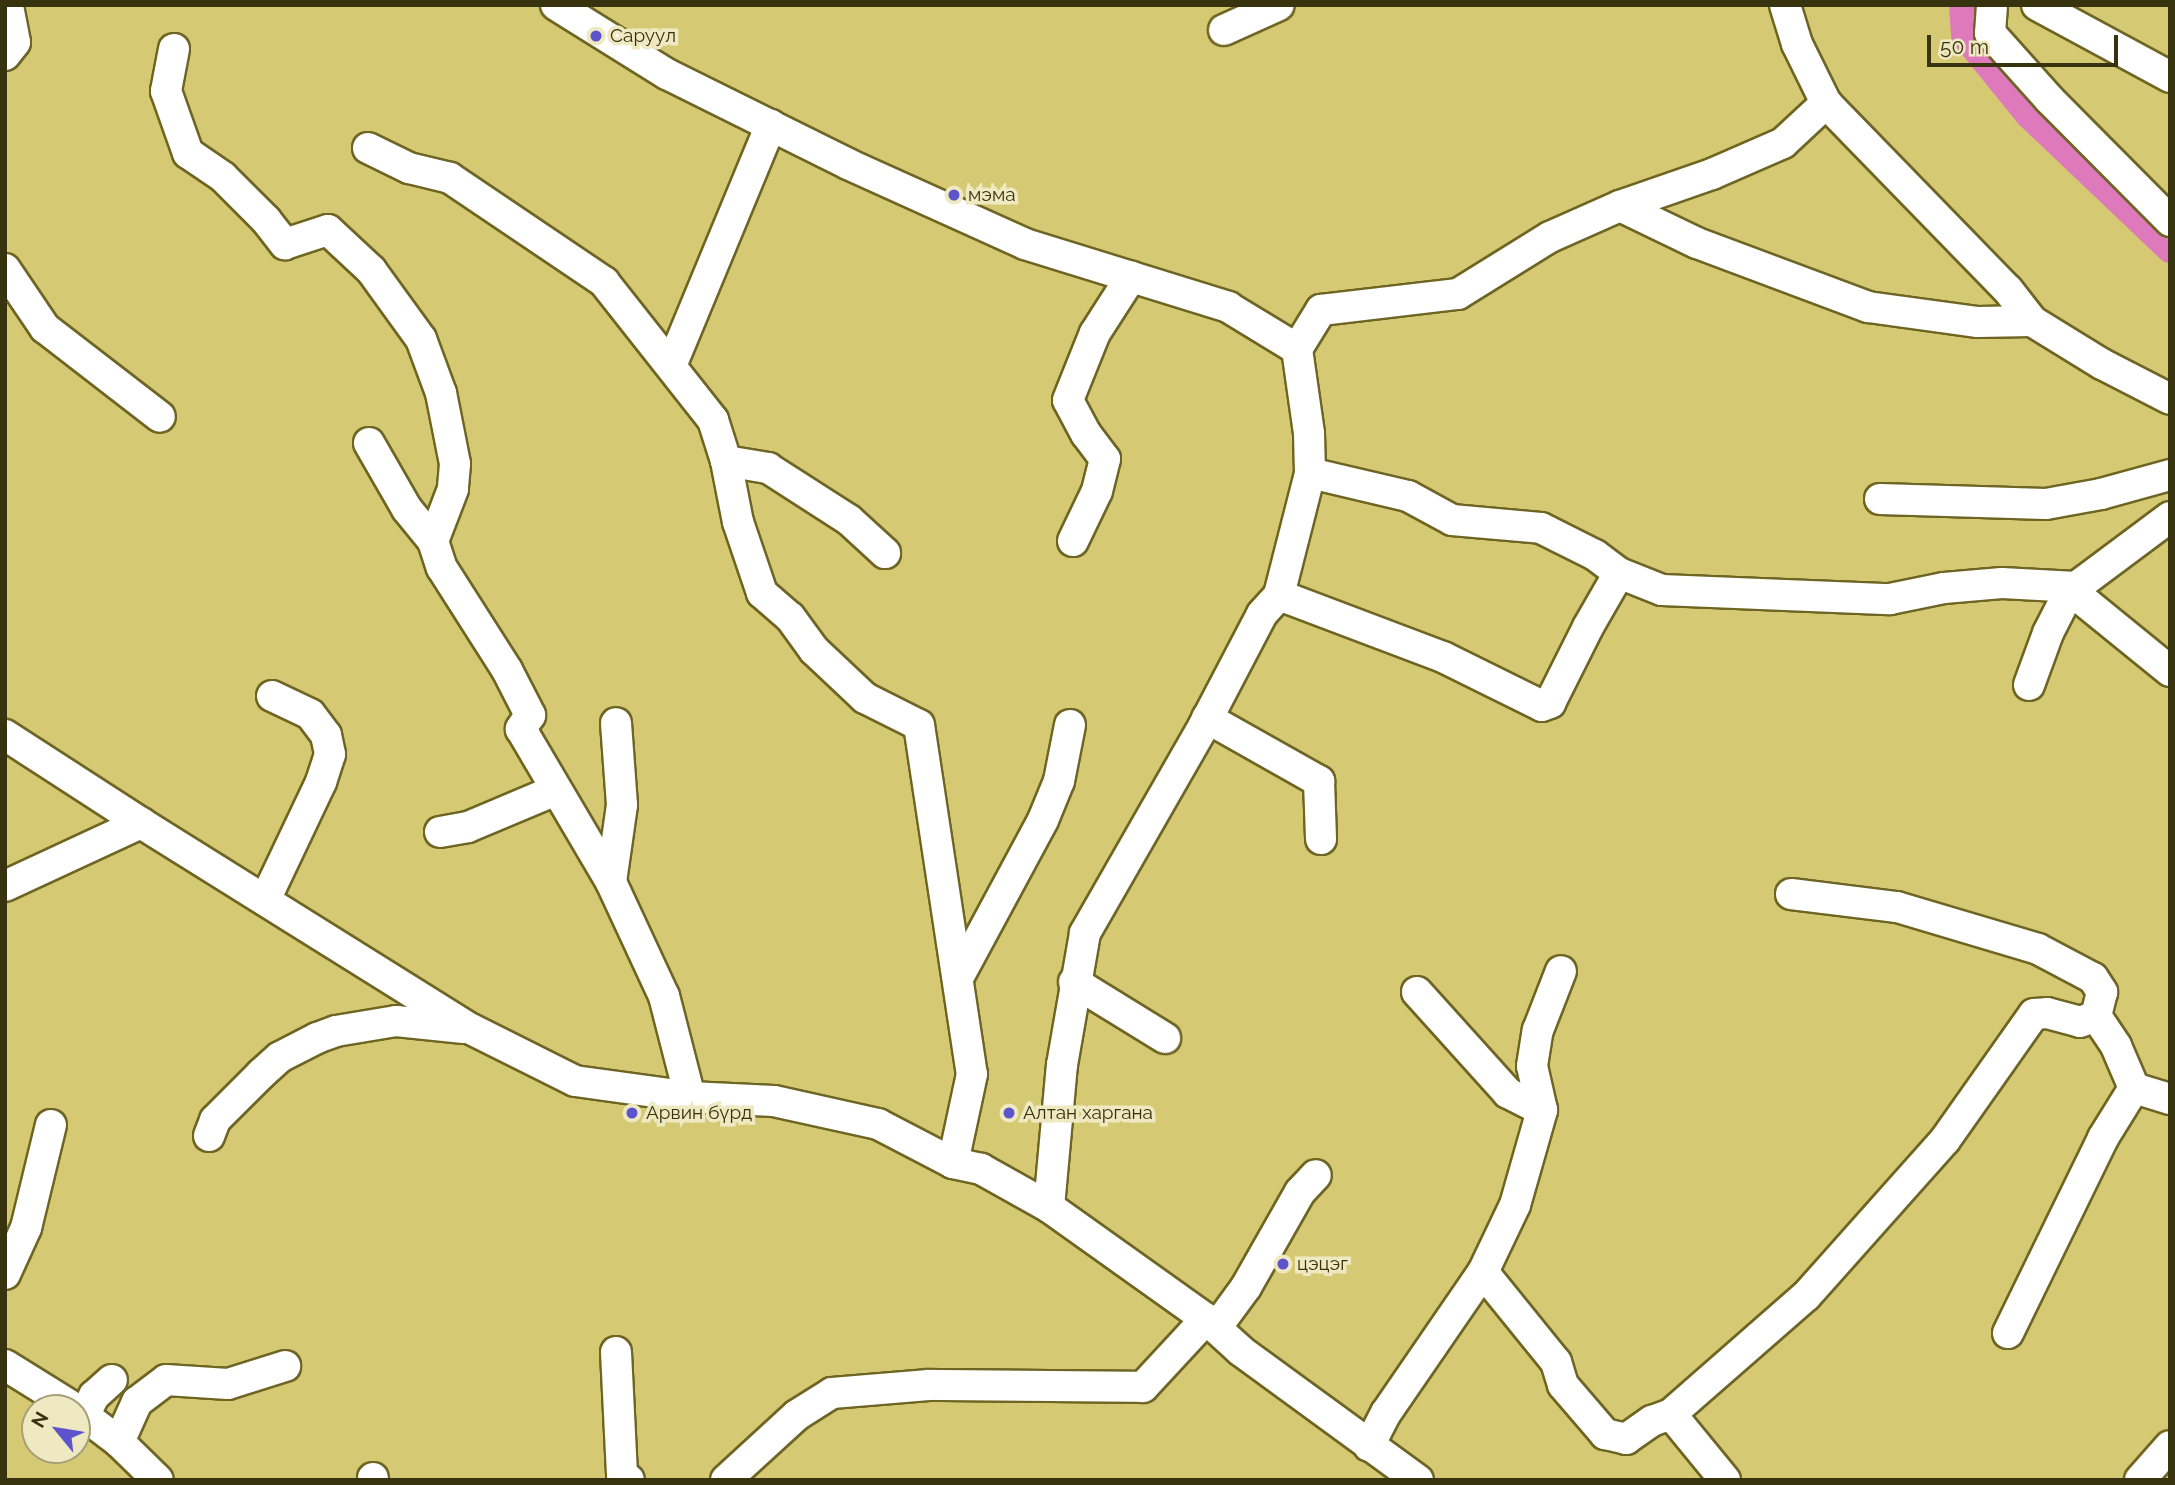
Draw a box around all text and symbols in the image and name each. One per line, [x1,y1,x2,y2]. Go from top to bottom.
scale bar [1930,21,2121,65]
place label: Саруул [610,25,676,47]
marker: Саруул [588,28,604,44]
text: 50 m [1940,34,1989,59]
place label: мэма [968,184,1016,206]
marker: мэма [946,187,962,203]
place label: Арвин бүрд [646,1102,752,1124]
place label: Алтан харгана [1023,1102,1153,1124]
marker: Арвин бүрд [624,1105,640,1121]
marker: Алтан харгана [1001,1105,1017,1121]
place label: цэцэг [1297,1253,1348,1275]
marker: цэцэг [1275,1256,1291,1272]
north arrow [21,1394,91,1464]
text: N [26,1408,53,1431]

